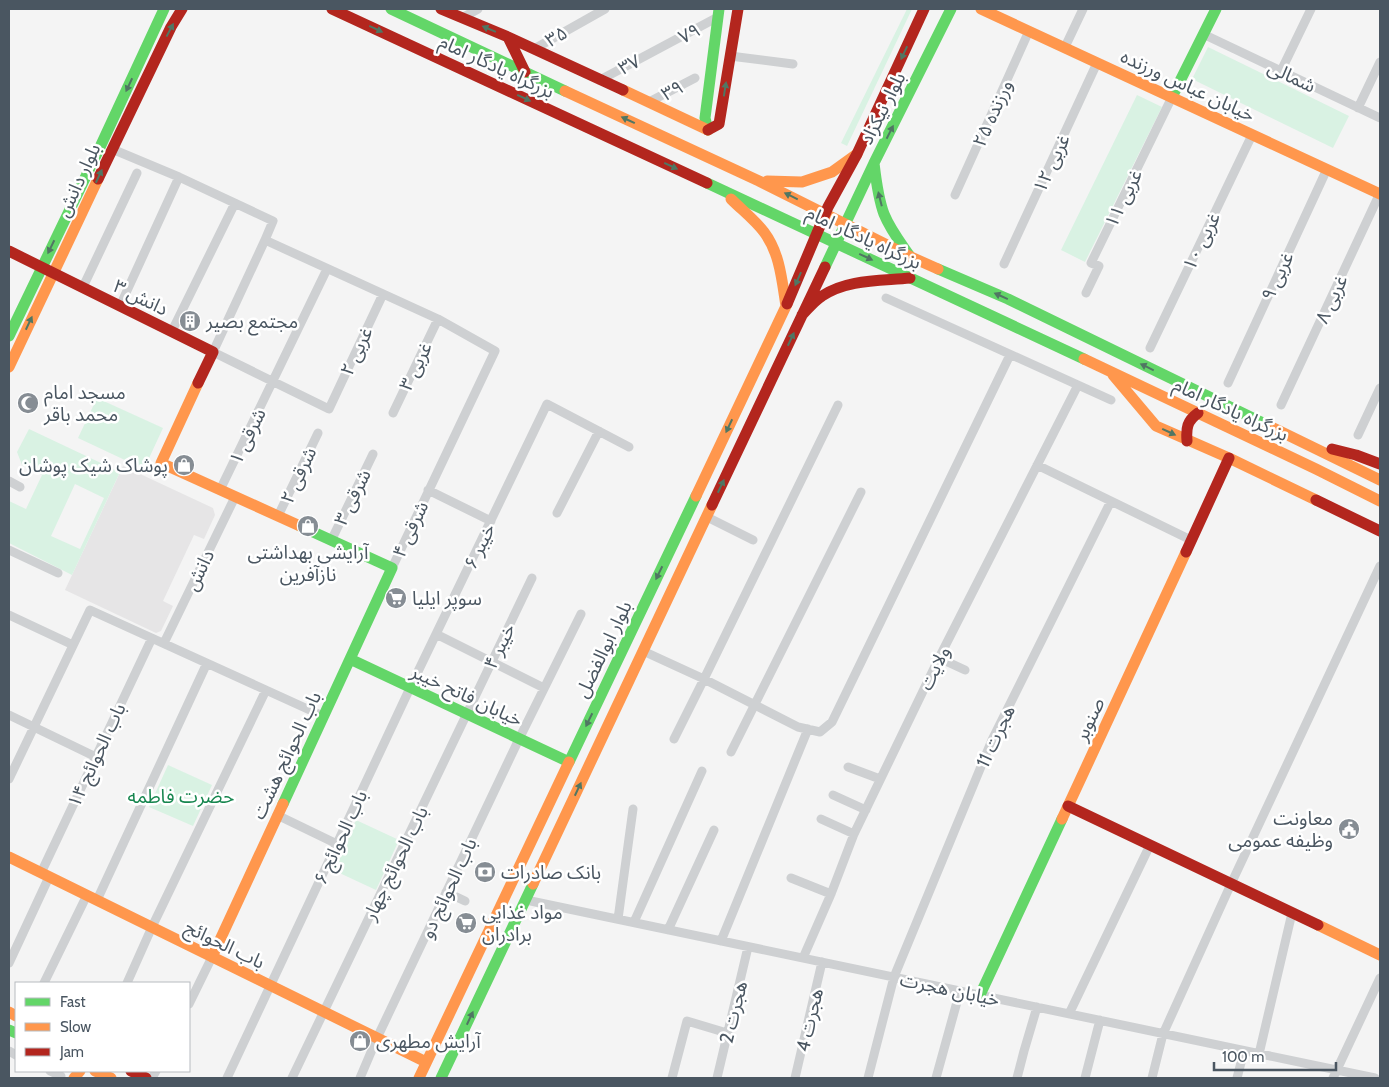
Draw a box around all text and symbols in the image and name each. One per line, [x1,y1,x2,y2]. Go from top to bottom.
street label: ۷۹ [674,18,704,49]
street label: ۳۵ [541,21,571,52]
one-way arrow [166,23,174,37]
one-way arrow [481,25,496,33]
one-way arrow [369,26,383,34]
street label: بزرگراه یادگار امام [434,30,558,106]
street label: خیابان عباس ورزنده [1117,44,1259,127]
one-way arrow [900,46,908,60]
street label: ۳۷ [614,49,644,80]
street label: شمالی [1264,55,1319,98]
street label: بلوار نیکزاد [854,68,910,148]
street label: ۳۹ [657,75,687,106]
street label: ورزنده ۲۵ [968,76,1017,150]
one-way arrow [125,78,133,92]
one-way arrow [721,80,729,96]
one-way arrow [517,94,531,102]
one-way arrow [621,116,635,124]
one-way arrow [886,125,894,139]
street label: غربی ۱۲ [1028,130,1075,196]
street label: بلوار دانش [51,140,105,221]
one-way arrow [664,163,678,171]
street label: غربی ۱۱ [1100,165,1147,231]
one-way arrow [95,169,103,183]
one-way arrow [876,191,884,206]
one-way arrow [784,192,798,200]
street label: بزرگراه یادگار امام [801,201,925,277]
street label: غربی ۱۰ [1178,208,1225,274]
one-way arrow [47,240,55,254]
street label: غربی ۹ [1256,248,1299,304]
one-way arrow [859,254,873,262]
street label: غربی ۸ [1310,271,1353,327]
one-way arrow [794,272,802,287]
street label: دانش ۳ [110,274,172,320]
one-way arrow [994,292,1008,300]
building icon: مجتمع بصیر [178,309,202,333]
place label: مجتمع بصیر [205,310,298,336]
one-way arrow [26,316,34,330]
street label: ۲ غربی [335,323,378,379]
one-way arrow [787,332,795,346]
street label: ۳ غربی [394,338,437,394]
one-way arrow [1140,363,1155,371]
street label: بزرگراه یادگار امام [1168,373,1292,449]
place label: مسجد امام محمد باقر [43,381,126,426]
mosque icon: مسجد امام محمد باقر [16,391,40,415]
street label: ۱ شرقی [224,404,271,468]
one-way arrow [725,419,733,434]
one-way arrow [1162,428,1176,436]
street label: ۲ شرقی [275,443,321,507]
shop icon: پوشاک شیک پوشان [172,453,196,477]
place label: پوشاک شیک پوشان [19,454,168,478]
street label: ۳ شرقی [329,465,376,529]
one-way arrow [718,479,726,493]
street label: ۴ شرقی [387,497,433,561]
shop icon: آرایشی بهداشتی نازآفرین [296,514,320,538]
street label: خیبر ۶ [459,520,500,573]
place label: آرایشی بهداشتی نازآفرین [248,541,370,586]
street label: دانش [180,546,219,595]
one-way arrow [655,566,663,580]
supermarket icon: سوپر ایلیا [384,586,408,610]
place label: سوپر ایلیا [412,587,482,611]
street label: بلوار ابوالفضل [570,597,637,701]
street label: خیبر ۴ [479,620,520,673]
street label: ولایت [914,643,955,694]
street label: خیابان فاتح خیبر [405,659,526,734]
street label: باب الحوائج هشت [247,688,329,824]
street label: صنوبر [1069,694,1109,745]
street label: باب الحوائج ۱۴ [62,699,133,812]
street label: هجرت 11 [971,701,1020,771]
one-way arrow [585,713,593,727]
one-way arrow [574,782,582,796]
park label: حضرت فاطمه [128,785,235,808]
street label: باب الحوائج ۶ [309,786,375,889]
street label: باب الحوائج چهار [358,803,436,926]
place label: معاونت وظیفه عمومی [1228,807,1333,852]
public building icon: معاونت وظیفه عمومی [1337,817,1361,841]
street label: باب الحوائج دو [415,834,484,943]
bank icon: بانک صادرات [473,860,497,884]
place label: بانک صادرات [501,861,601,884]
place label: مواد غذایی برادران [482,901,563,946]
supermarket icon: مواد غذایی برادران [454,911,478,935]
street label: باب الحوائج [180,915,269,976]
street label: خیابان هجرت [898,968,1002,1011]
street label: هجرت 2 [715,978,752,1046]
legend [15,982,190,1072]
street label: هجرت 4 [791,986,828,1054]
text: Fast [60,993,85,1011]
one-way arrow [466,1011,474,1025]
text: Slow [60,1018,91,1036]
shop icon: آرایش مطهری [348,1029,372,1053]
place label: آرایش مطهری [376,1030,482,1053]
scale bar [1214,1040,1336,1072]
text: Jam [59,1043,84,1061]
text: 100 m [1222,1048,1264,1066]

